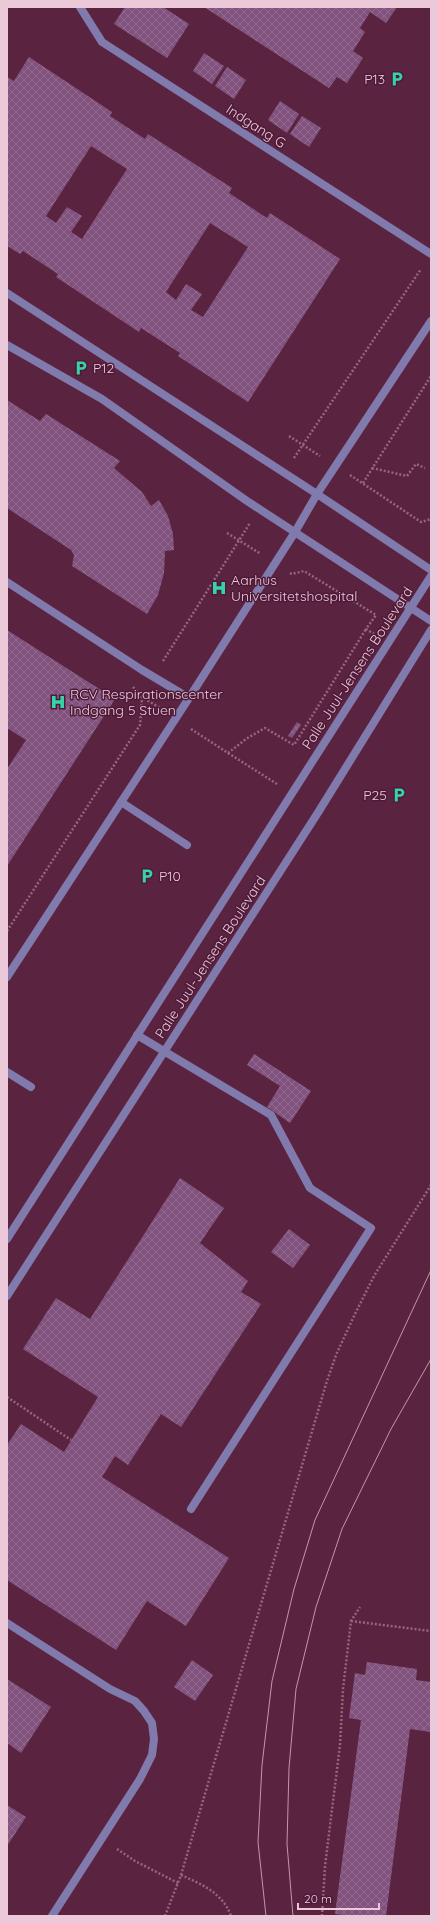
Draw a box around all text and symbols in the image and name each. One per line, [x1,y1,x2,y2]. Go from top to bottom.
place label: P13 [364,70,385,88]
parking icon: P13 [388,70,406,88]
street label: Indgang G [223,100,289,152]
parking icon: P12 [72,359,90,377]
place label: P12 [93,359,115,377]
place label: Aarhus Universitetshospital [231,571,357,605]
hospital icon: Aarhus Universitetshospital [210,579,228,597]
street label: Palle Juul-Jensens Boulevard [298,583,416,753]
place label: RCV Respirationscenter Indgang 5 Stuen [70,685,223,719]
hospital icon: RCV Respirationscenter Indgang 5 Stuen [49,693,67,711]
place label: P25 [363,786,387,804]
parking icon: P25 [390,786,408,804]
parking icon: P10 [138,867,156,885]
place label: P10 [159,867,181,885]
street label: Palle Juul-Jensens Boulevard [151,872,269,1042]
scale bar [298,1885,379,1911]
text: 20 m [304,1891,332,1906]

